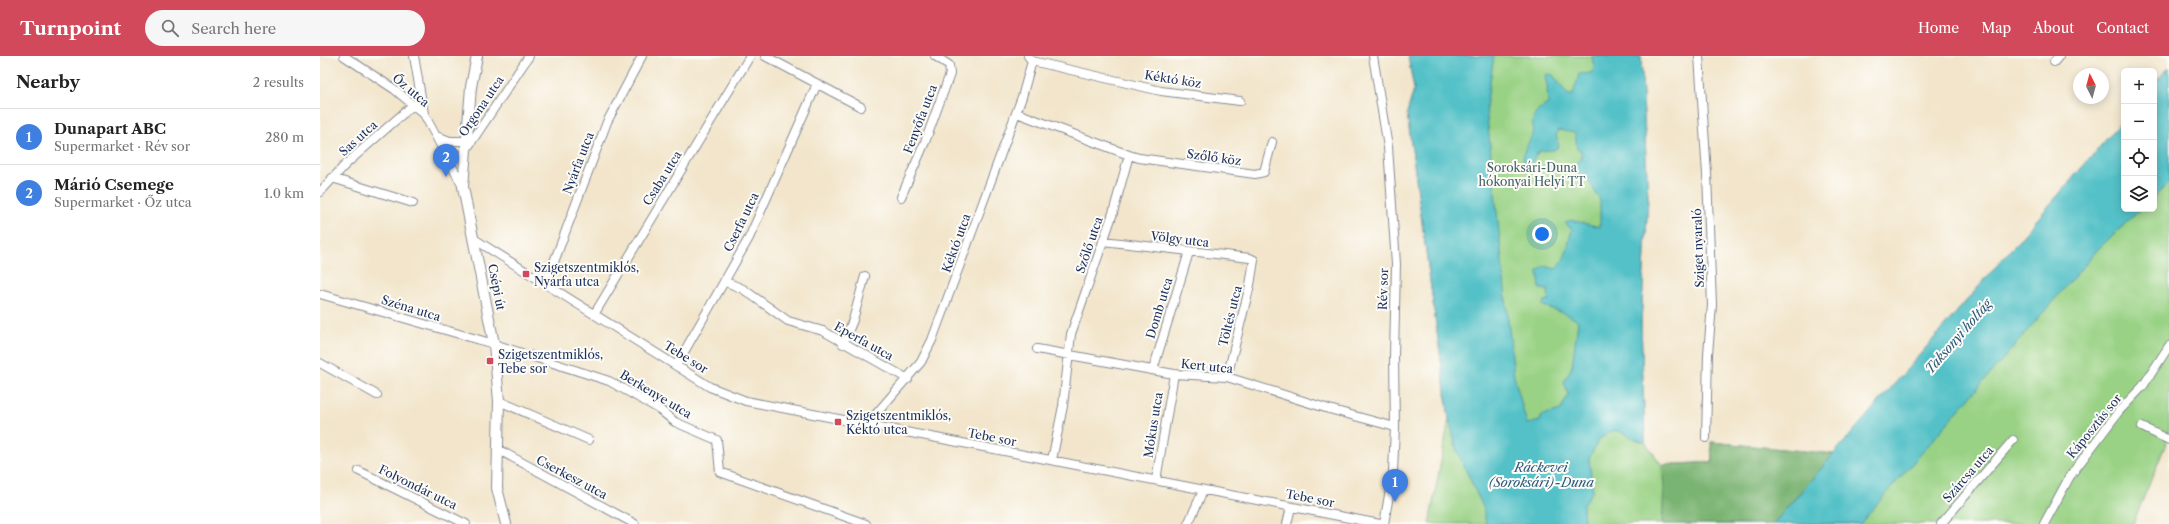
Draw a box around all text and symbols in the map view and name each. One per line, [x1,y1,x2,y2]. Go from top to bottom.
search box [145,10,425,46]
text: Turnpoint [20,17,121,40]
icon: search [159,17,181,39]
text: Search here [191,19,276,38]
text: Home [1918,19,1959,37]
text: Map [1981,19,2011,37]
text: About [2033,19,2074,37]
text: Contact [2096,19,2149,37]
street label: Kéktó köz [1143,67,1203,91]
north arrow [2073,68,2109,104]
map controls [2121,68,2157,212]
button: + [2121,68,2157,104]
street label: Őz utca [389,69,434,110]
text: Nearby [16,72,80,92]
street label: Orgona utca [455,72,507,139]
text: 2 results [253,74,304,90]
street label: Fenyőfa utca [900,82,940,156]
button: − [2121,104,2157,140]
street label: Sas utca [336,117,381,159]
text: Dunapart ABC [54,119,166,138]
text: 1 [26,129,32,145]
text: 280 m [265,129,304,145]
street label: Nyárfa utca [559,129,597,196]
text: Supermarket · Rév sor [54,138,190,154]
button: locate [2121,140,2157,176]
pin: 2 [433,144,459,177]
street label: Szőlő köz [1186,146,1242,168]
street label: Csaba utca [639,147,685,208]
park label: Soroksári-Duna hókonyai Helyi TT [1479,160,1585,189]
text: Márió Csemege [54,175,174,194]
button: layers [2121,176,2157,212]
text: 2 [25,185,33,201]
text: 1.0 km [264,185,304,201]
street label: Cserfa utca [720,189,762,254]
text: Supermarket · Őz utca [54,194,192,210]
street label: Sziget nyaraló [1689,208,1707,288]
street label: Kéktó utca [938,211,974,275]
street label: Szőlő utca [1072,214,1106,275]
your location [1532,224,1552,244]
street label: Völgy utca [1149,228,1211,250]
place label: Szigetszentmiklós, Nyárfa utca [534,260,639,289]
street label: Csépi út [485,263,509,312]
street label: Rév sor [1375,268,1391,310]
marker: Szigetszentmiklós, Nyárfa utca [521,269,531,279]
street label: Domb utca [1143,275,1176,340]
street label: Töltés utca [1215,283,1245,348]
street label: Széna utca [380,292,443,324]
water label: Taksonyi holtág [1921,295,1996,376]
street label: Eperfa utca [832,319,897,364]
street label: Tebe sor [661,338,711,376]
place label: Szigetszentmiklós, Tebe sor [498,347,603,376]
marker: Szigetszentmiklós, Tebe sor [485,356,495,366]
street label: Kert utca [1180,356,1235,376]
street label: Berkenye utca [617,367,695,422]
street label: Mókus utca [1140,390,1166,459]
street label: Káposztás sor [2063,391,2125,461]
place label: Szigetszentmiklós, Kéktó utca [846,408,951,437]
marker: Szigetszentmiklós, Kéktó utca [833,417,843,427]
street label: Tebe sor [966,425,1018,449]
street label: Szárcsa utca [1939,442,1997,505]
street label: Cserkesz utca [534,452,611,502]
water label: Ráckevei (Soroksári)-Duna [1488,459,1594,490]
street label: Folyondár utca [376,462,460,513]
pin: 1 [1382,469,1408,502]
street label: Tebe sor [1284,486,1336,510]

